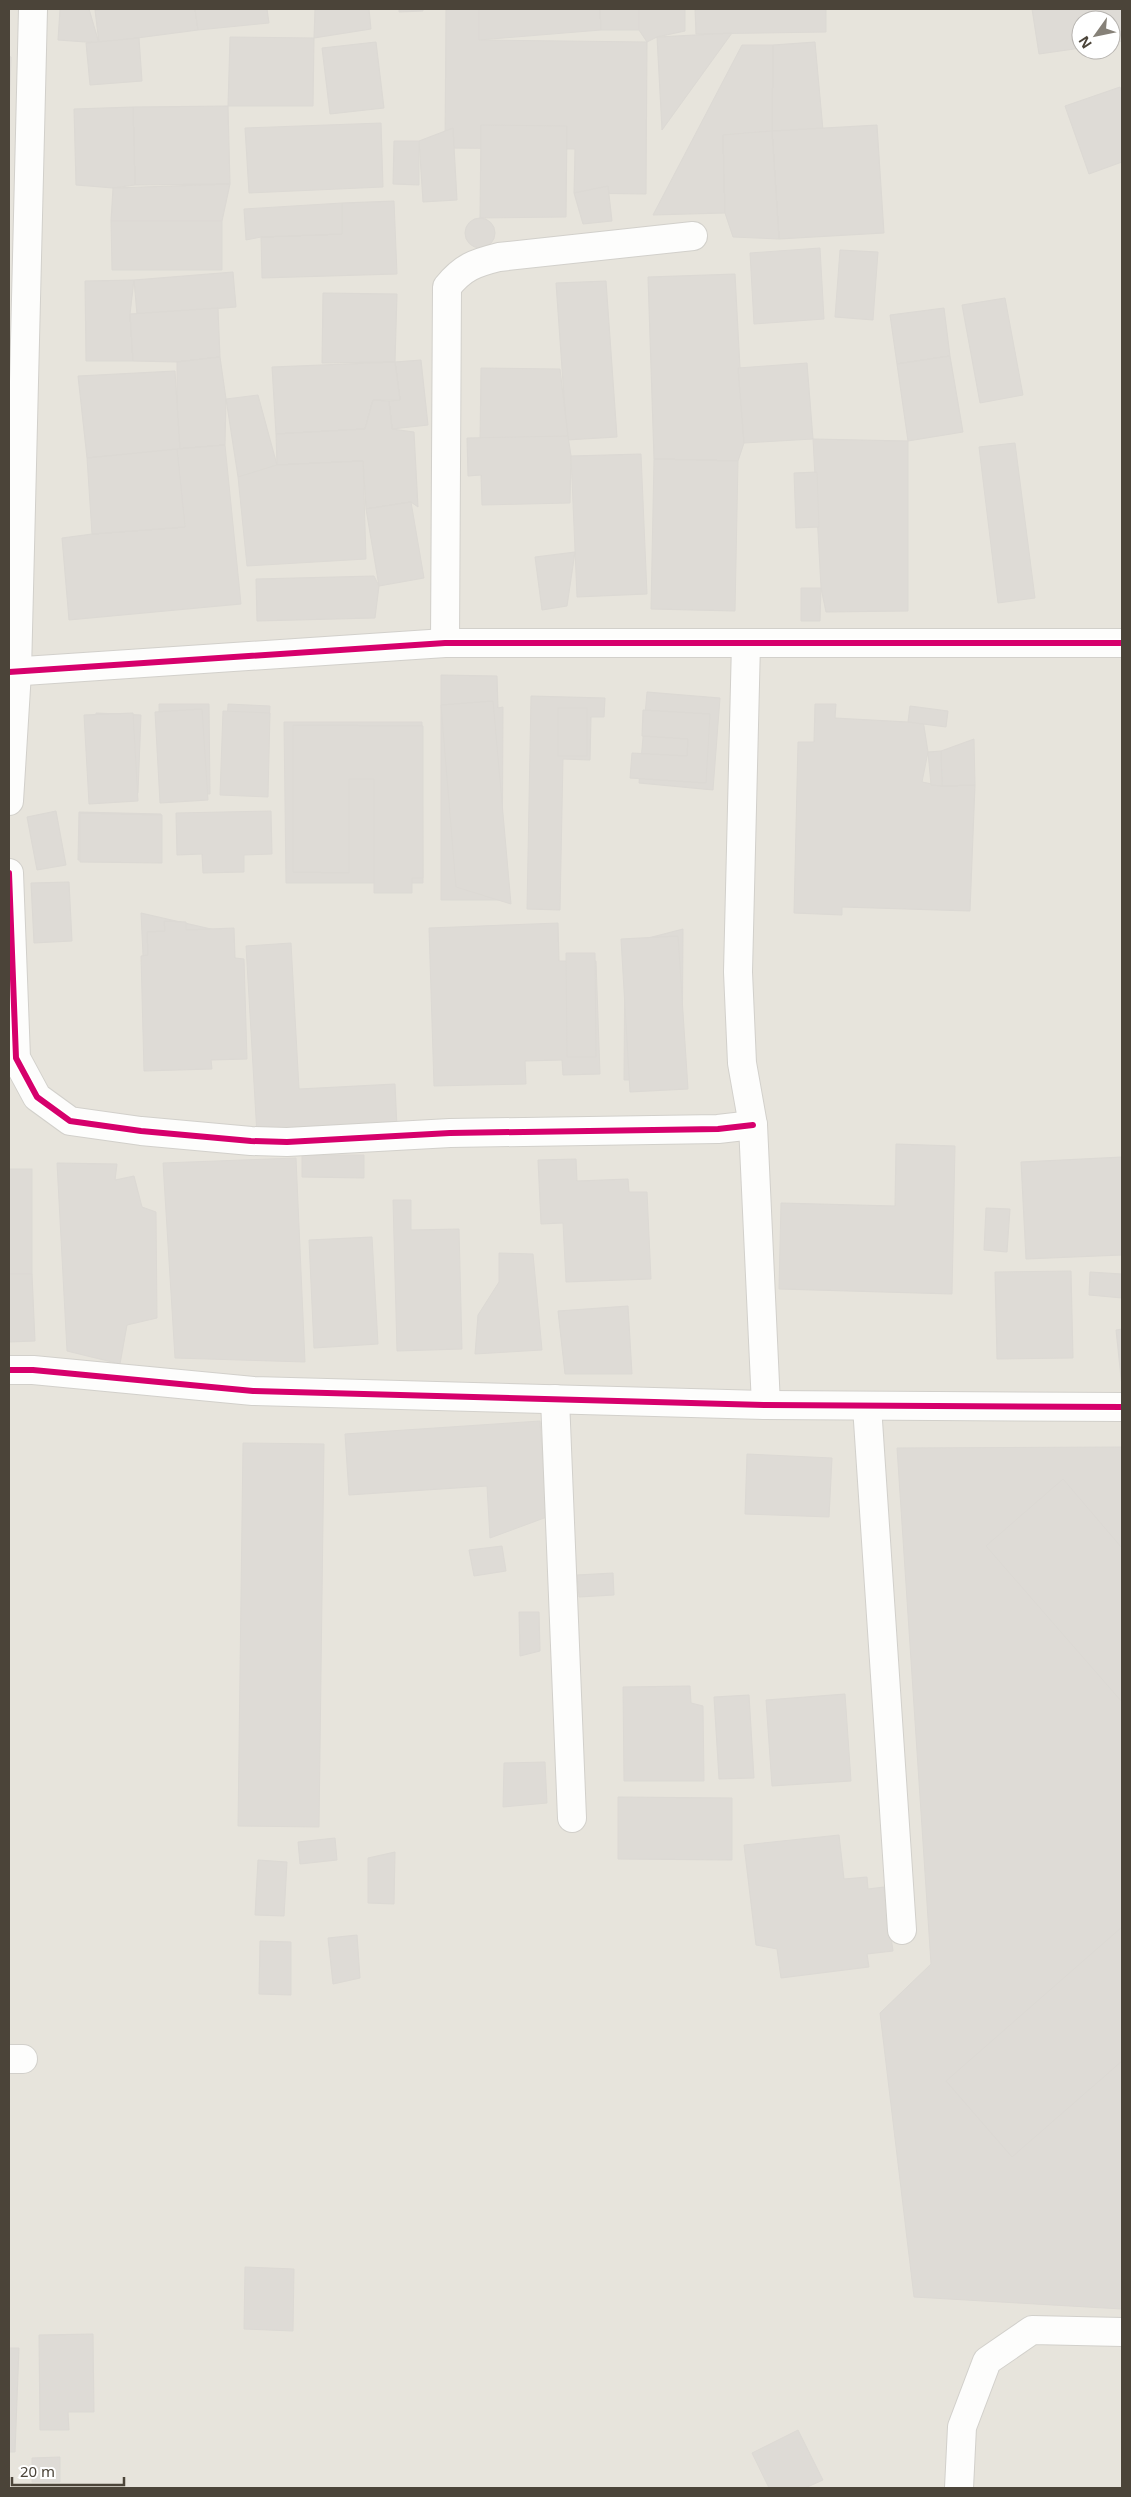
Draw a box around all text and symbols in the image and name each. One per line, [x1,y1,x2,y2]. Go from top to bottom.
north arrow [1071,10,1121,60]
text: N [1074,32,1096,52]
scale bar [12,2454,125,2486]
text: 20 m [20,2461,55,2481]

